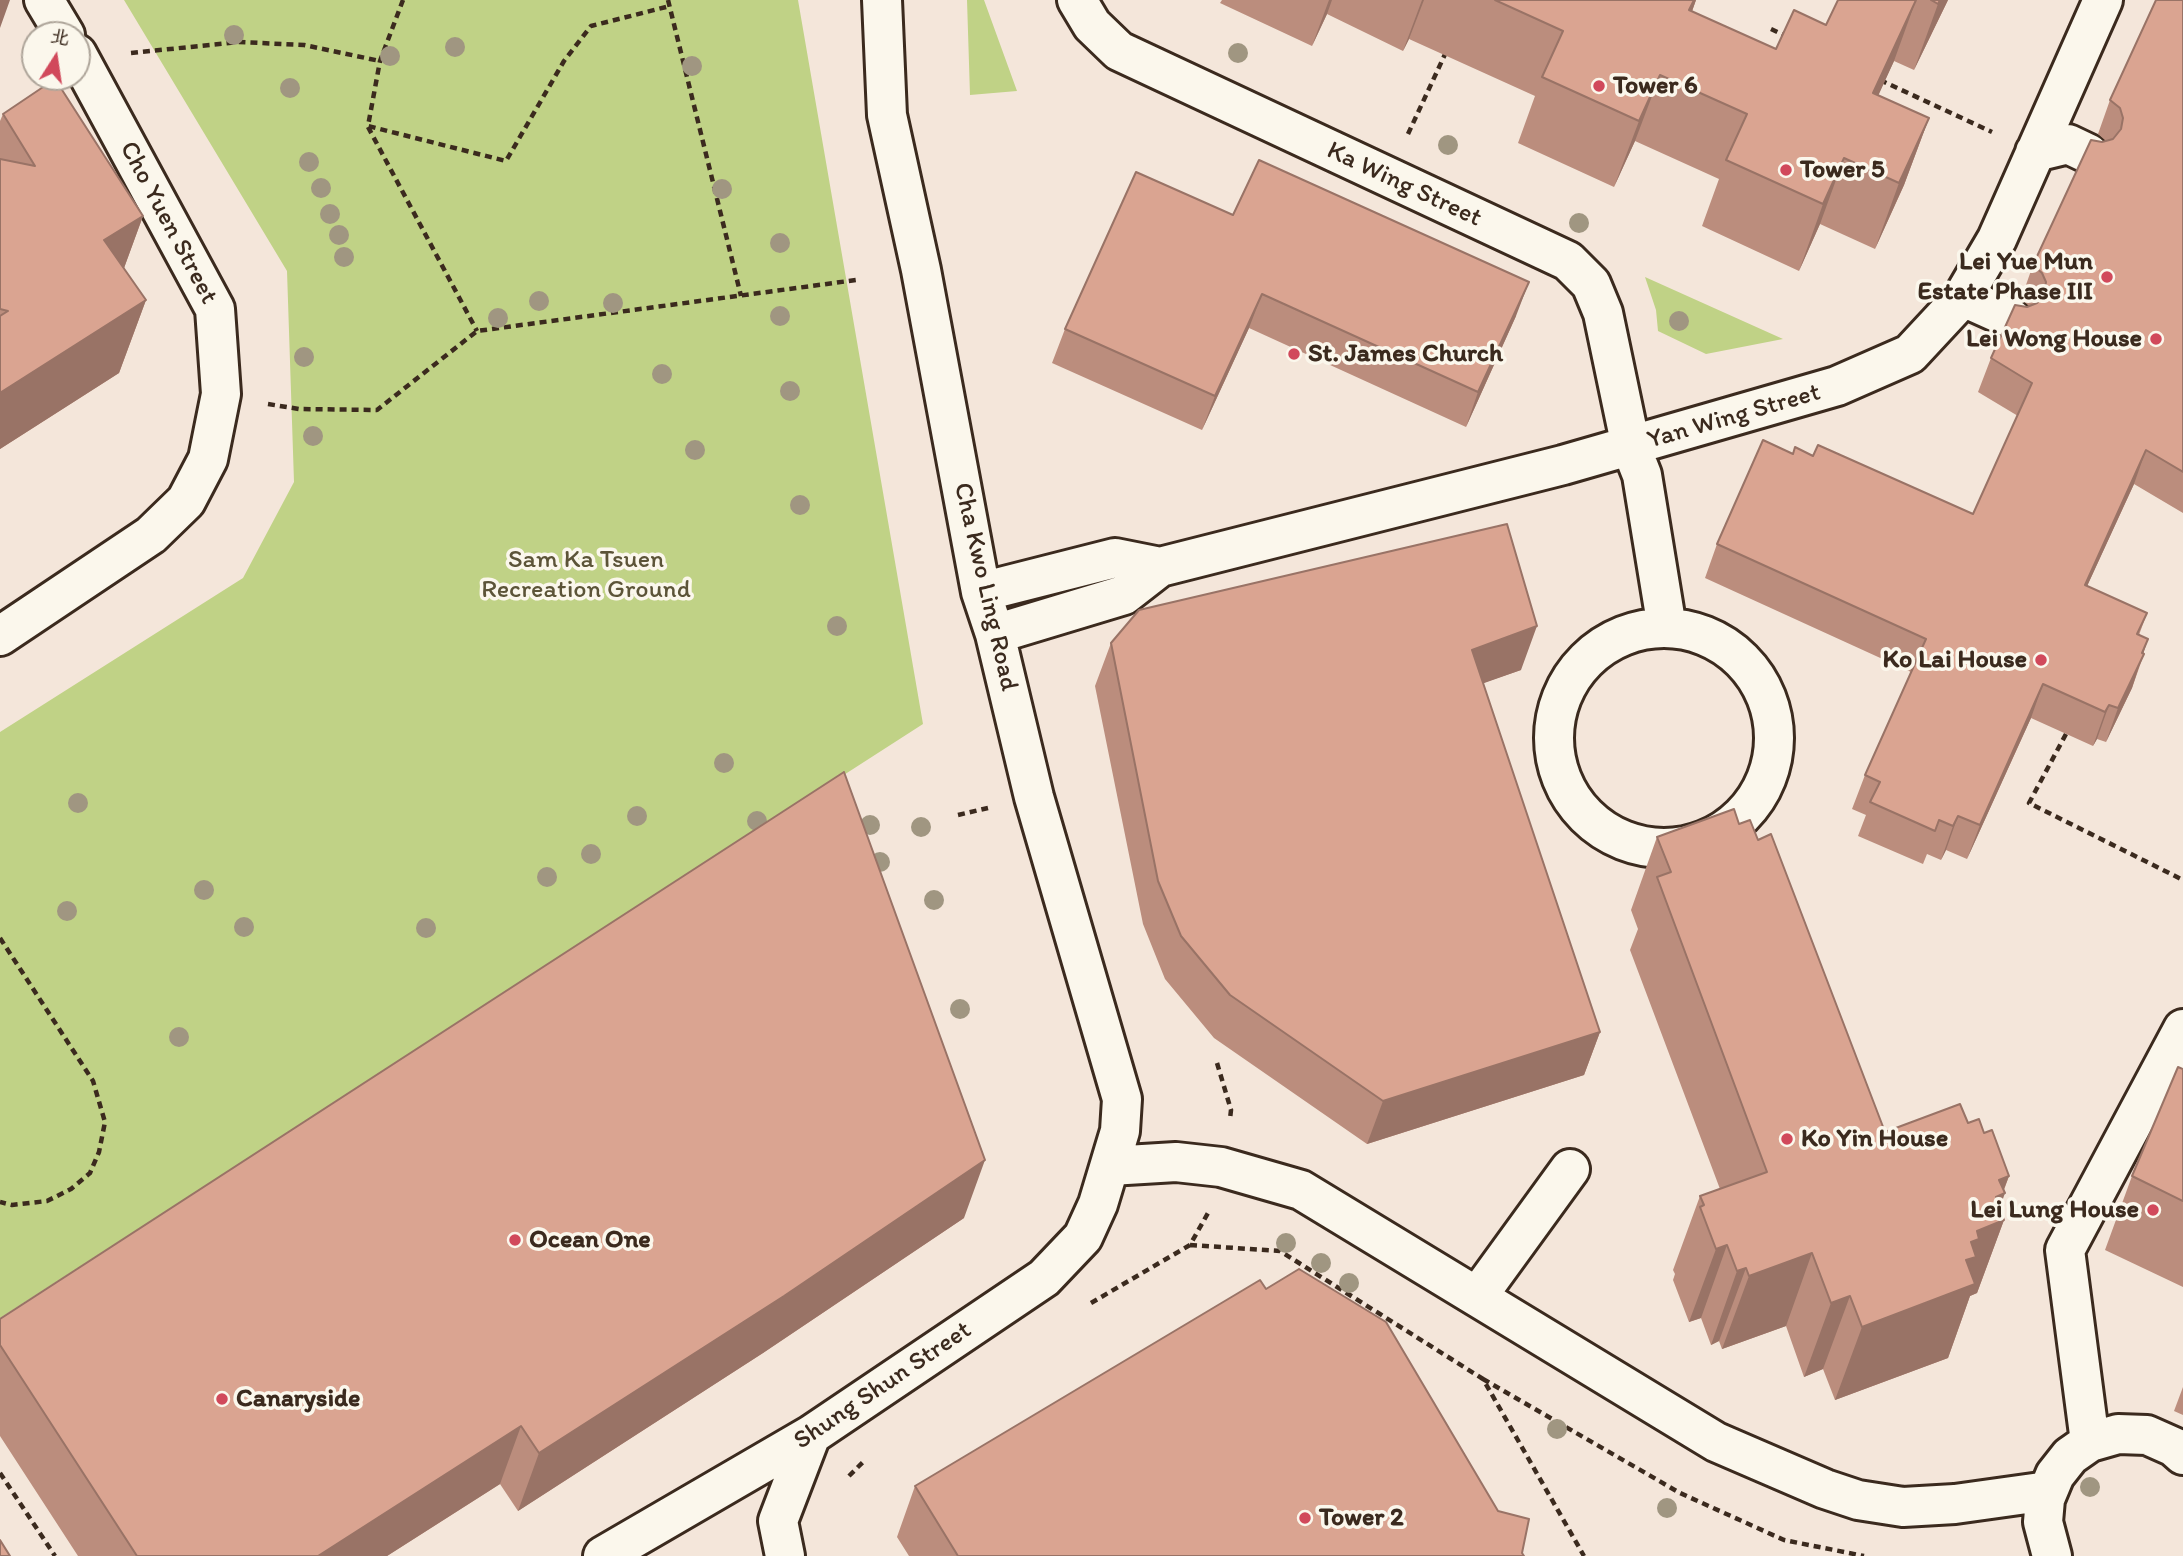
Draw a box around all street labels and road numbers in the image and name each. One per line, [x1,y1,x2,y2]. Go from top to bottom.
street label: Ka Wing Street [1322,135,1486,235]
street label: Cho Yuen Street [112,136,224,310]
street label: Yan Wing Street [1644,377,1824,457]
street label: Cha Kwo Ling Road [946,480,1024,694]
street label: Shung Shun Street [788,1315,978,1457]

